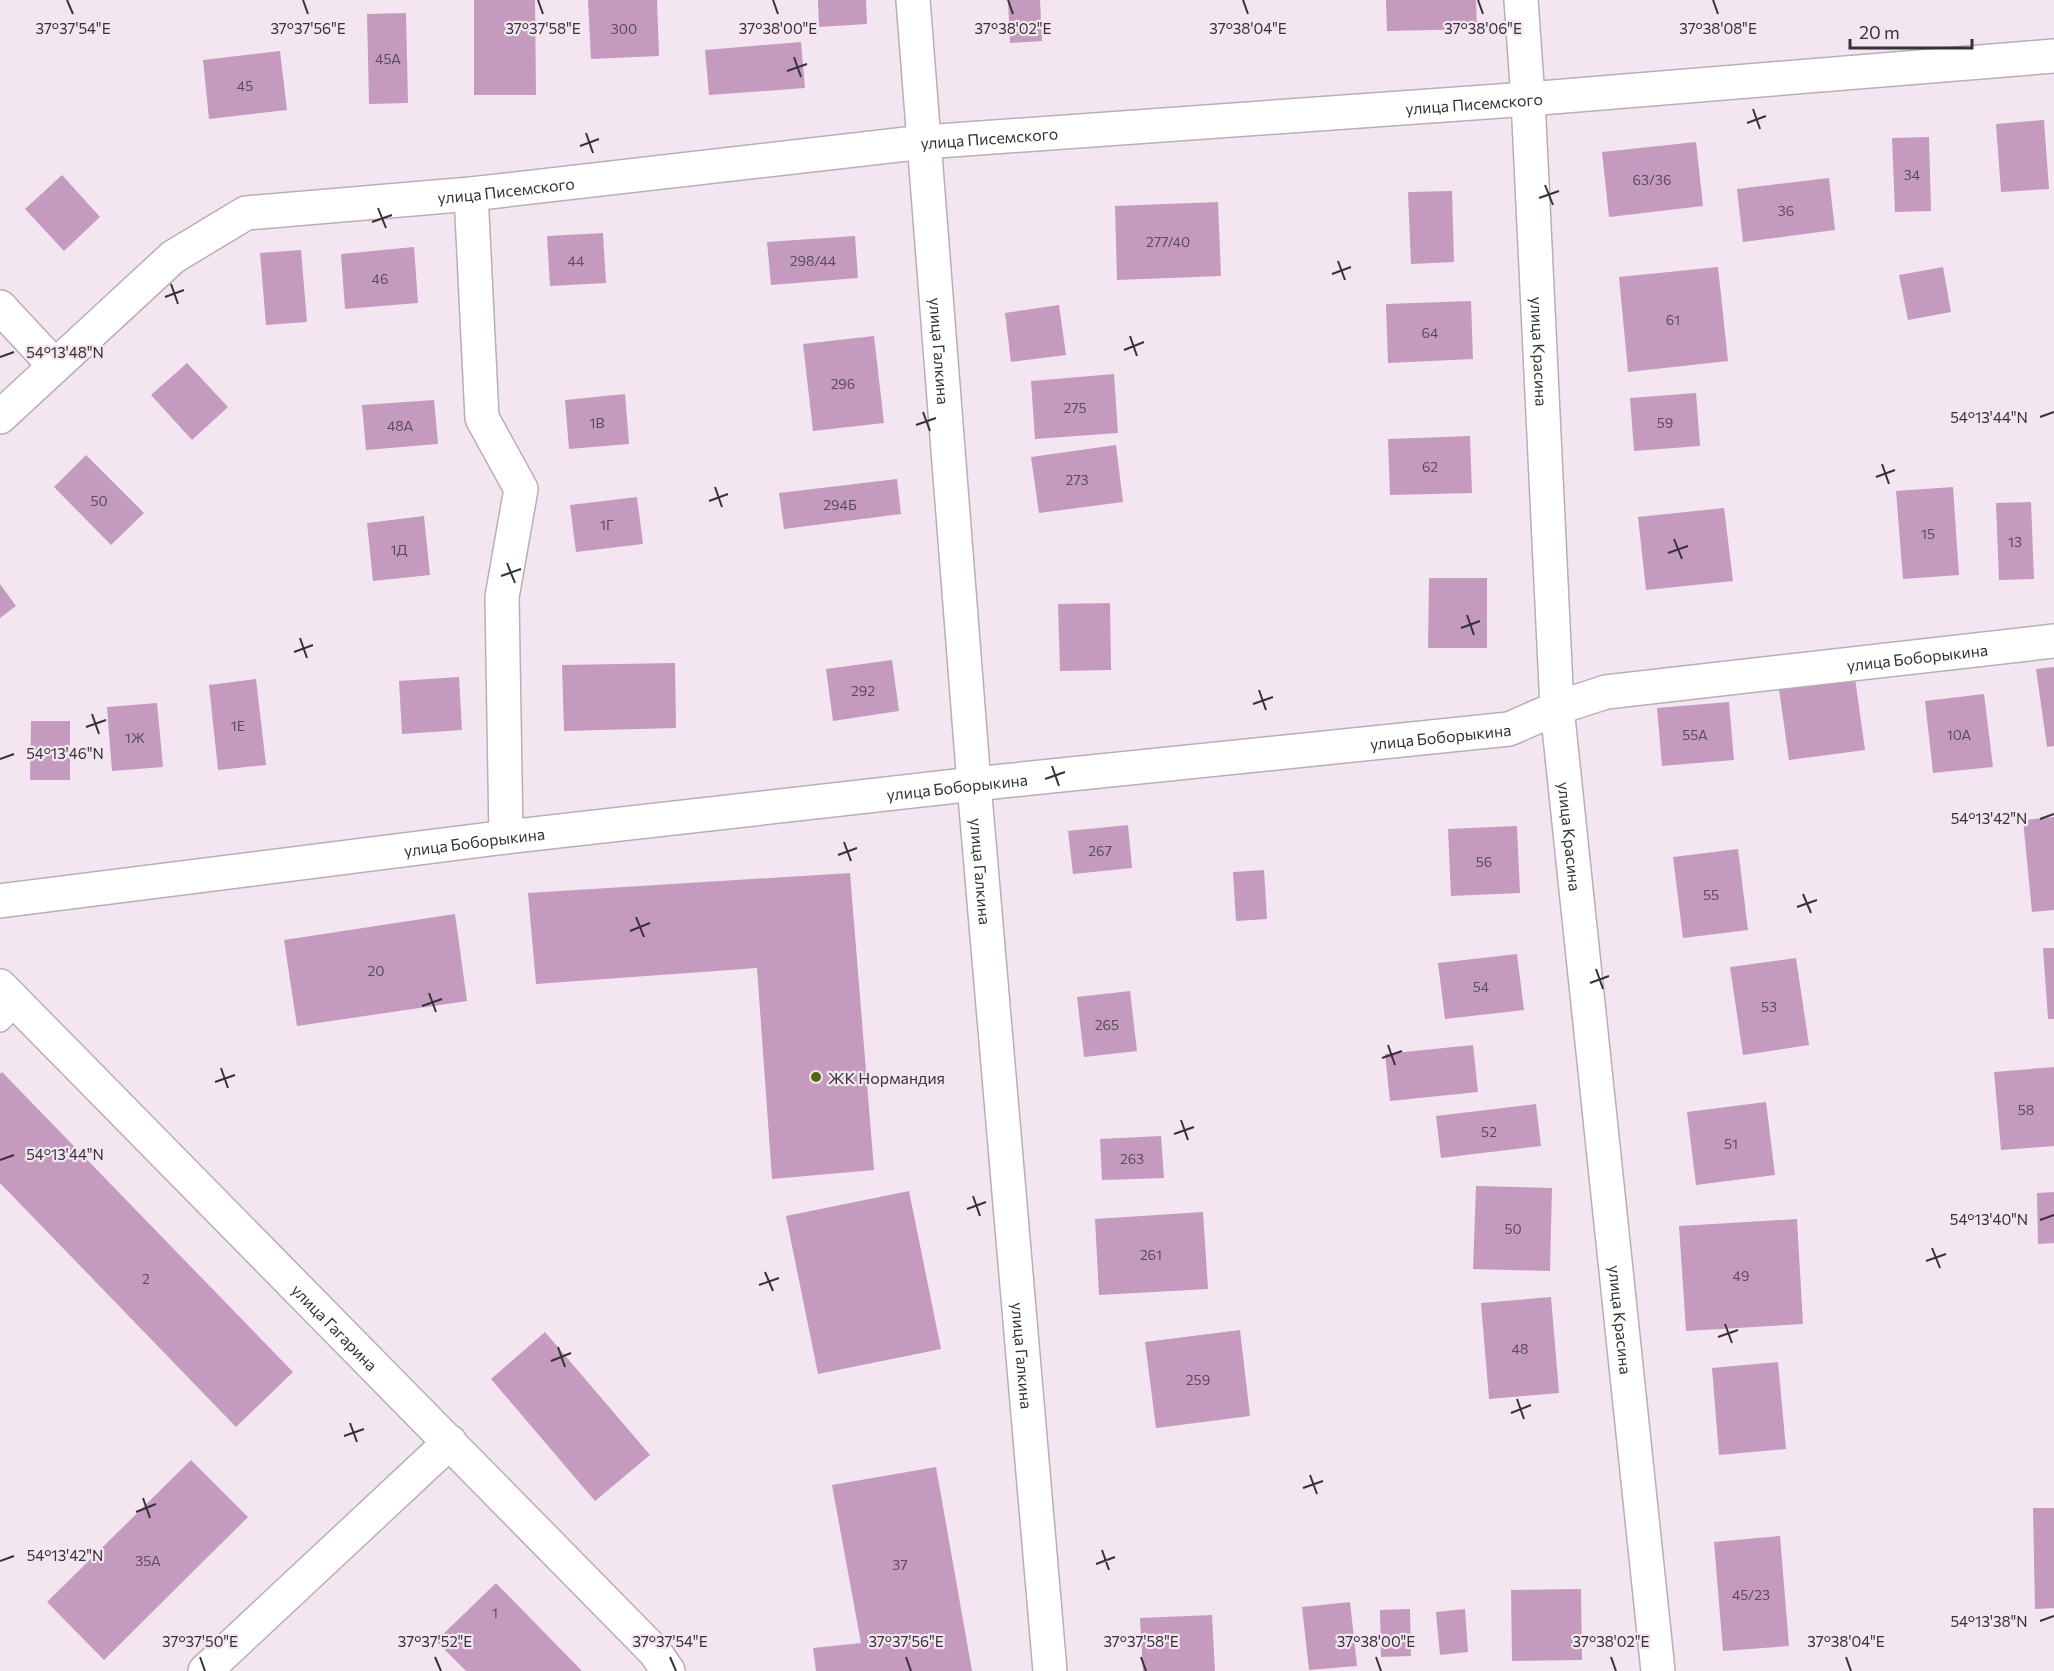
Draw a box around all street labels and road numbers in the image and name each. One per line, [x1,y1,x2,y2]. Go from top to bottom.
street label: улица Писемского [1404,88,1543,117]
street label: улица Писемского [920,123,1059,152]
street label: улица Писемского [437,173,576,206]
street label: улица Красина [1528,296,1552,407]
street label: улица Галкина [927,297,954,405]
street label: улица Боборыкина [1846,639,1989,674]
street label: улица Боборыкина [1369,719,1512,753]
street label: улица Боборыкина [886,769,1029,803]
street label: улица Красина [1555,781,1586,892]
street label: улица Галкина [967,817,996,926]
street label: улица Боборыкина [403,823,546,859]
street label: улица Красина [1606,1264,1636,1375]
street label: улица Гагарина [288,1279,382,1374]
street label: улица Галкина [1009,1301,1037,1410]

